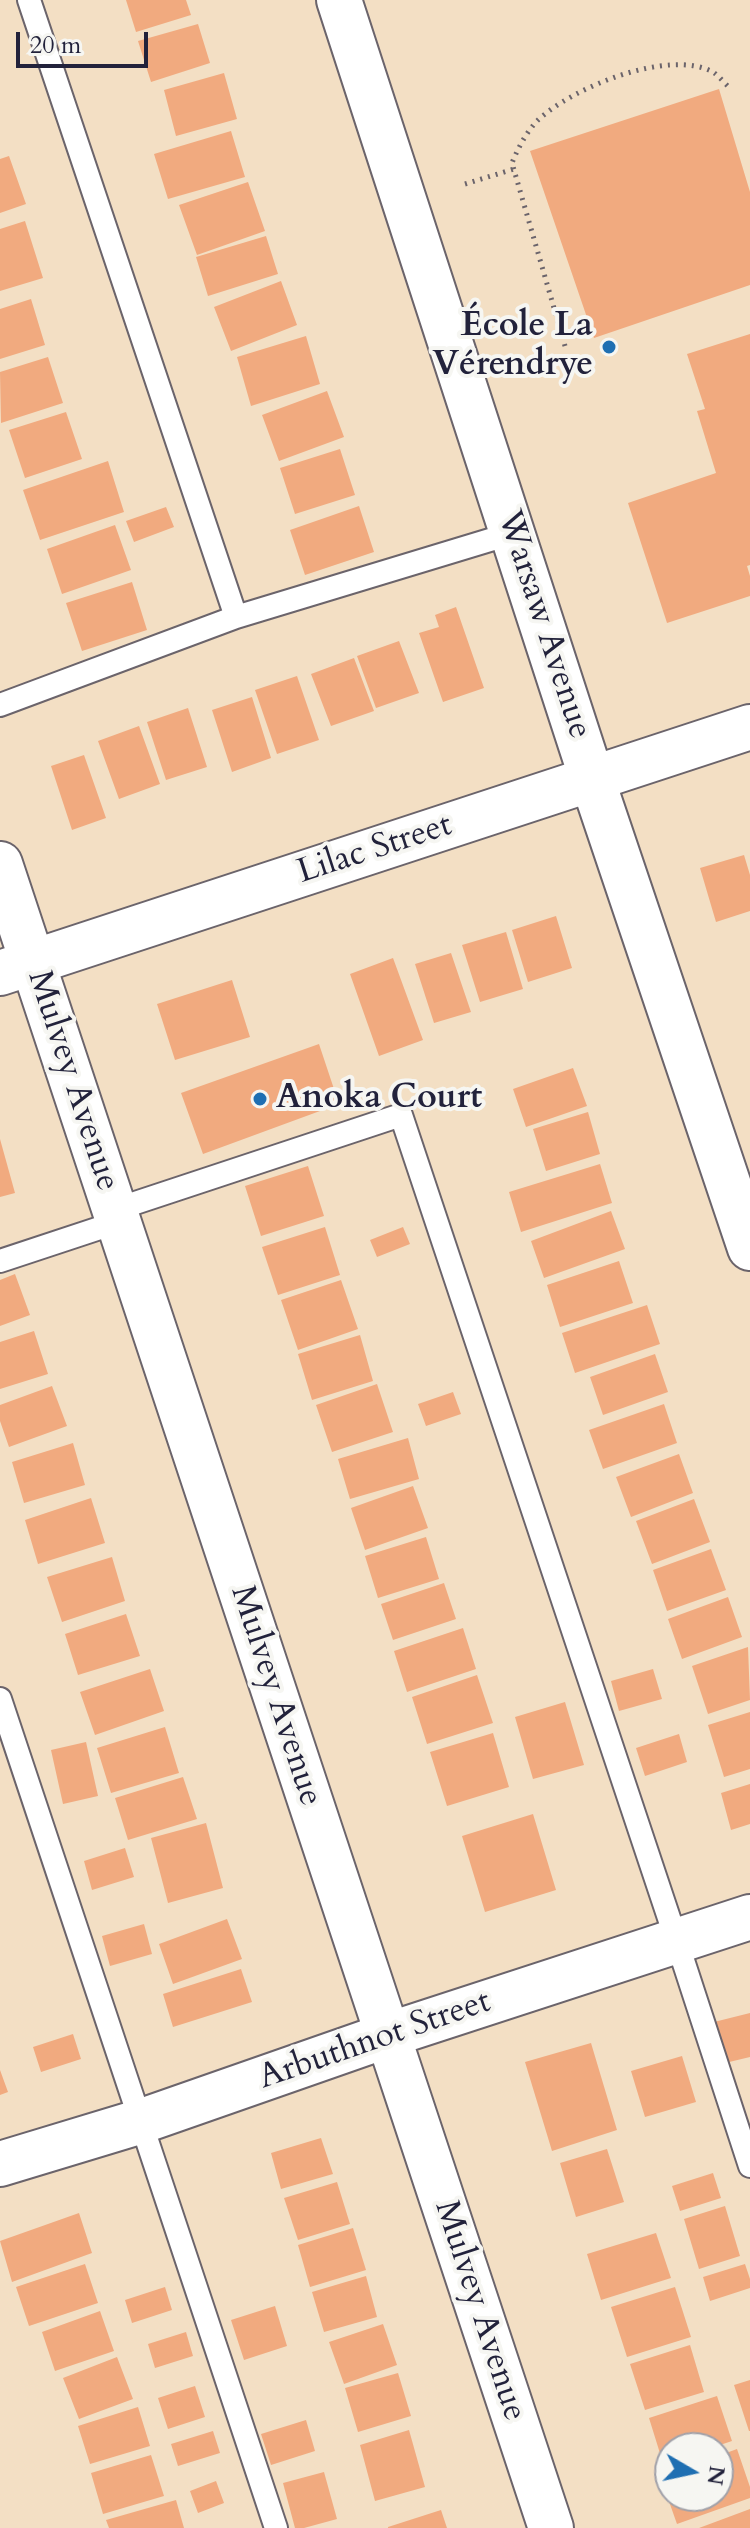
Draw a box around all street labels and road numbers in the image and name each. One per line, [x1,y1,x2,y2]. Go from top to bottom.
street label: Warsaw Avenue [487,506,599,744]
street label: Lilac Street [293,806,457,894]
street label: Mulvey Avenue [17,966,127,1196]
street label: Mulvey Avenue [220,1581,330,1811]
street label: Arbuthnot Street [254,1982,496,2100]
street label: Mulvey Avenue [424,2196,534,2426]

